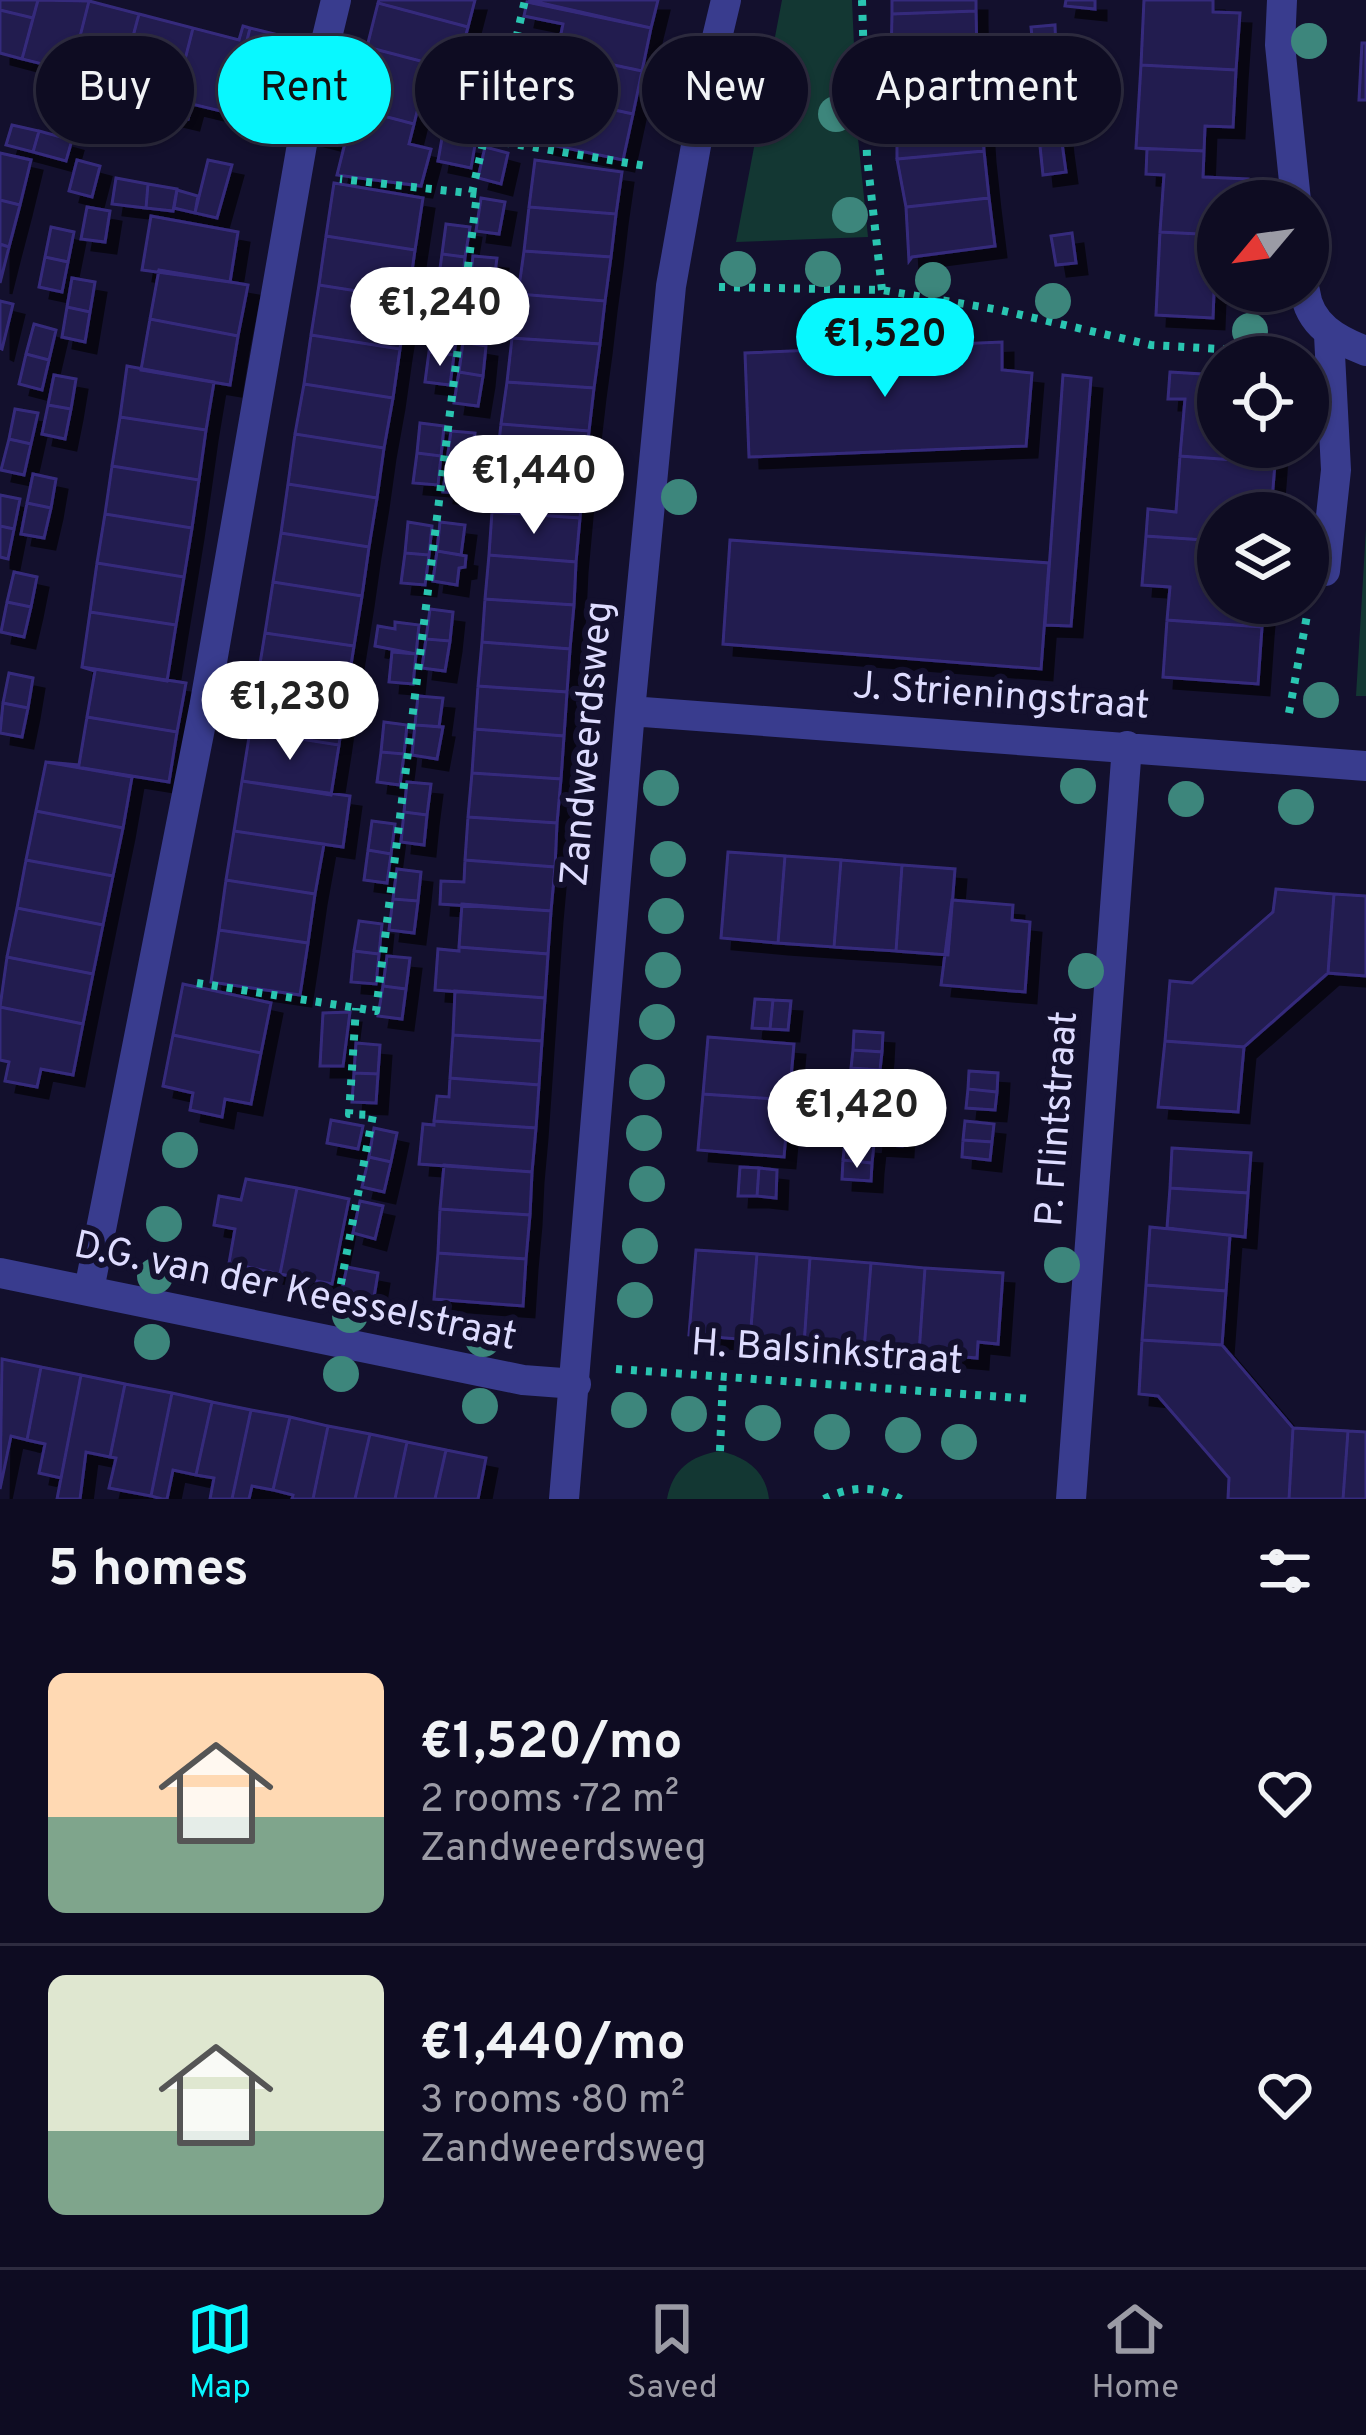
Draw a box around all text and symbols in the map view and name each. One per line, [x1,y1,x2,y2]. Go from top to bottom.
chip: Buy [36,36,194,144]
chip: Rent [218,36,391,144]
chip: Filters [415,36,618,144]
chip: New [642,36,808,144]
chip: Apartment [832,36,1121,144]
north arrow [1197,180,1329,312]
map controls [1197,180,1329,624]
pin: €1,240 [342,267,538,369]
text: €1,240 [377,281,503,330]
pin: €1,520 [787,298,983,400]
text: €1,520 [823,312,947,361]
button: locate [1197,336,1329,468]
pin: €1,440 [436,435,632,537]
text: €1,440 [471,449,597,498]
button: layers [1197,492,1329,624]
street label: Zandweerdsweg [552,599,626,889]
pin: €1,230 [192,661,388,763]
street label: J. Strieningstraat [851,663,1151,733]
text: €1,230 [229,675,351,724]
street label: P. Flintstraat [1027,1009,1091,1229]
pin: €1,420 [759,1069,955,1171]
text: €1,420 [794,1083,920,1132]
street label: D.G. van der Keesselstraat [69,1222,521,1364]
street label: H. Balsinkstraat [689,1320,965,1388]
icon: filters [1252,1538,1318,1604]
text: 5 homes [48,1539,249,1604]
text: €1,520/mo [420,1712,682,1777]
icon: home [144,1721,288,1865]
icon: heart [1252,1760,1318,1826]
text: 2 rooms · 72 m² [420,1777,679,1826]
text: Zandweerdsweg [420,1826,707,1875]
text: €1,440/mo [420,2013,686,2078]
icon: home [144,2023,288,2167]
icon: heart [1252,2062,1318,2128]
text: 3 rooms · 80 m² [420,2078,685,2127]
text: Zandweerdsweg [420,2127,707,2176]
tab: Map [187,2296,253,2410]
tab: Saved [627,2296,718,2410]
tab: Home [1091,2296,1179,2410]

